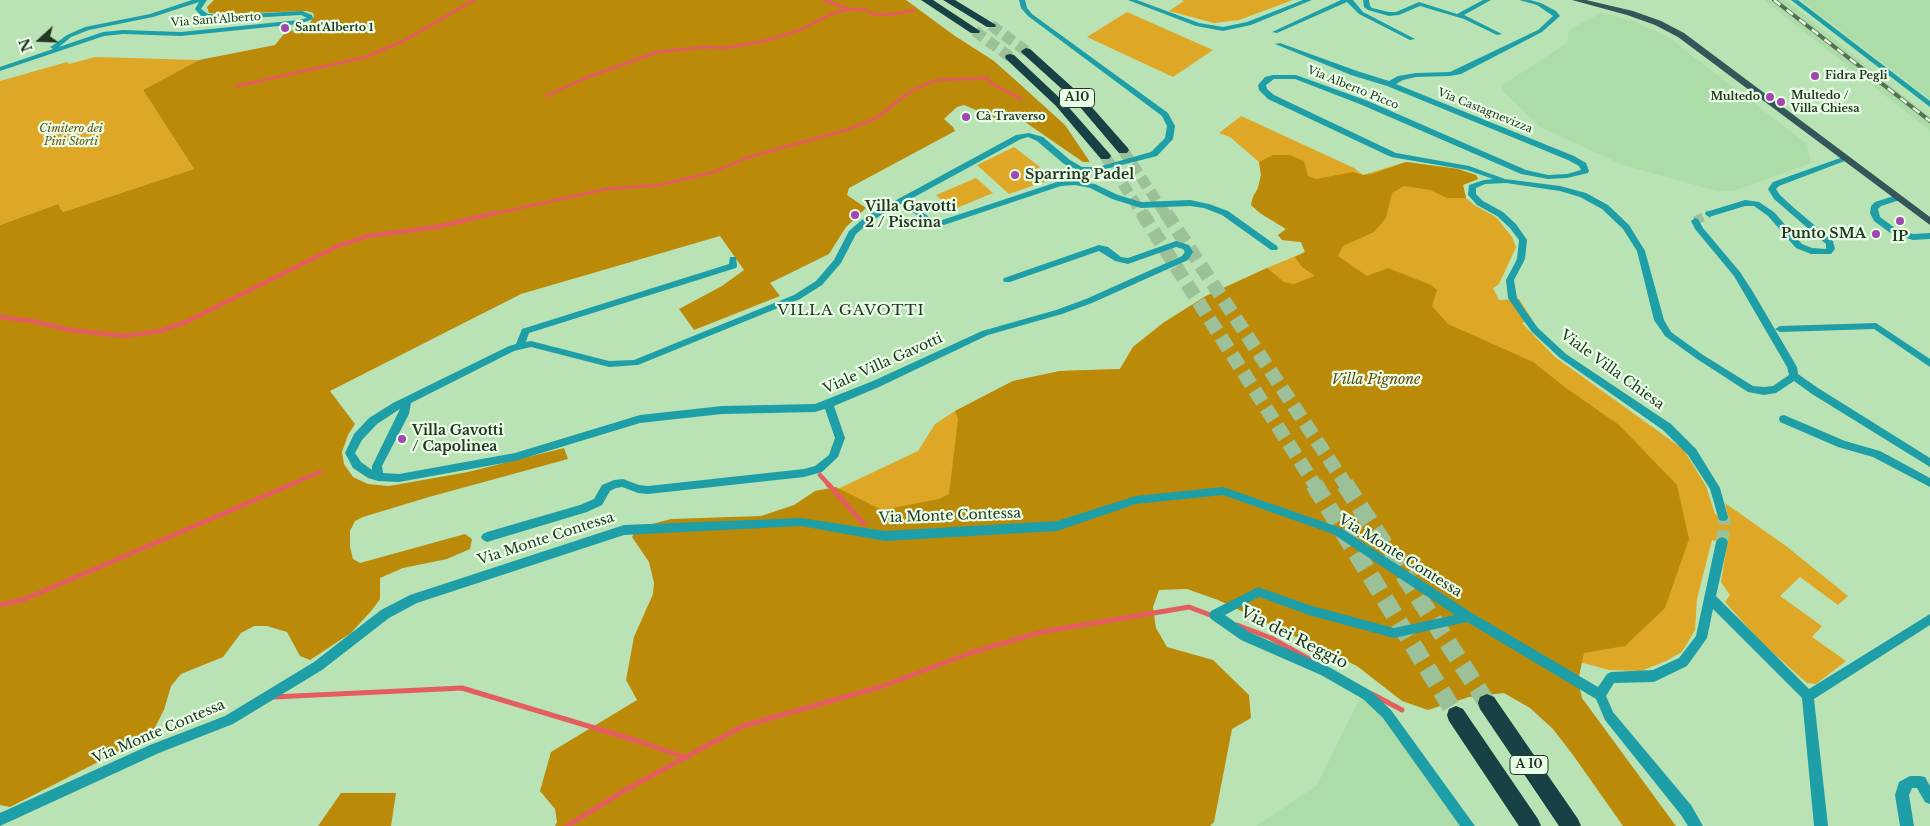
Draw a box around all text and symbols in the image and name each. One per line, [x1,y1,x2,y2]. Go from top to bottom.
street label: Via Sant'Alberto [171,10,261,30]
north arrow [15,15,65,65]
place label: Sant'Alberto 1 [295,21,374,35]
marker: Sant'Alberto 1 [279,22,291,34]
text: N [15,36,37,54]
street label: Via Alberto Picco [1305,64,1401,112]
place label: Fidra Pegli [1825,69,1888,83]
marker: Fidra Pegli [1809,70,1821,82]
street label: Via Castagnevizza [1436,86,1534,136]
road number: A10 [1060,89,1094,108]
place label: Multedo / Villa Chiesa [1791,89,1859,115]
place label: Multedo [1710,90,1760,104]
marker: Multedo [1764,91,1776,103]
marker: Multedo / Villa Chiesa [1775,96,1787,108]
place label: Cà Traverso [976,110,1046,124]
marker: Cà Traverso [960,111,972,123]
park label: Cimitero dei Pini Storti [39,122,103,148]
place label: Sparring Padel [1025,167,1134,183]
marker: Sparring Padel [1009,169,1021,181]
place label: Villa Gavotti 2 / Piscina [865,199,956,232]
marker: Villa Gavotti 2 / Piscina [849,209,861,221]
marker: IP [1894,215,1906,227]
place label: Punto SMA [1781,226,1866,242]
marker: Punto SMA [1870,228,1882,240]
place label: IP [1892,229,1908,245]
district label: VILLA GAVOTTI [776,302,926,320]
street label: Viale Villa Chiesa [1557,327,1667,413]
street label: Viale Villa Gavotti [821,330,945,398]
park label: Villa Pignone [1332,372,1420,388]
place label: Villa Gavotti / Capolinea [412,423,503,456]
marker: Villa Gavotti / Capolinea [396,433,408,445]
street label: Via Monte Contessa [879,505,1021,527]
street label: Via Monte Contessa [476,509,616,569]
street label: Via Monte Contessa [1335,511,1465,601]
street label: Via dei Reggio [1237,603,1351,673]
street label: Via Monte Contessa [90,696,228,768]
road number: A 10 [1510,756,1548,774]

